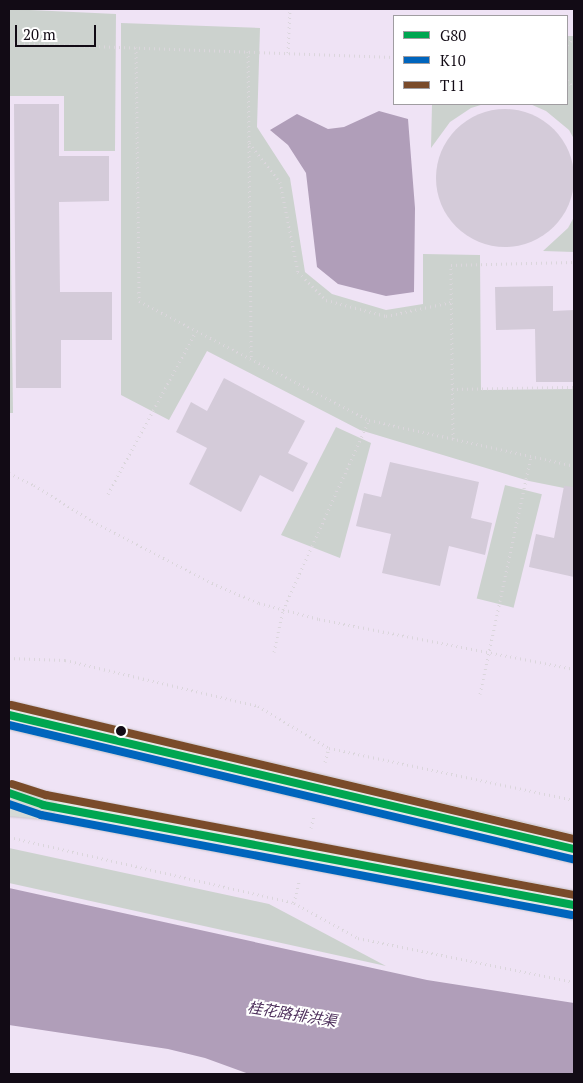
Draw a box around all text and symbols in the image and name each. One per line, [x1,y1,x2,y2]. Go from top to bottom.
scale bar [18,15,99,47]
legend [393,15,568,105]
text: 20 m [23,24,56,44]
text: G80 [440,25,466,45]
text: K10 [440,50,466,70]
text: T11 [440,75,465,95]
unlabelled marker [116,726,126,736]
water label: 桂花路排洪渠 [246,998,338,1030]

